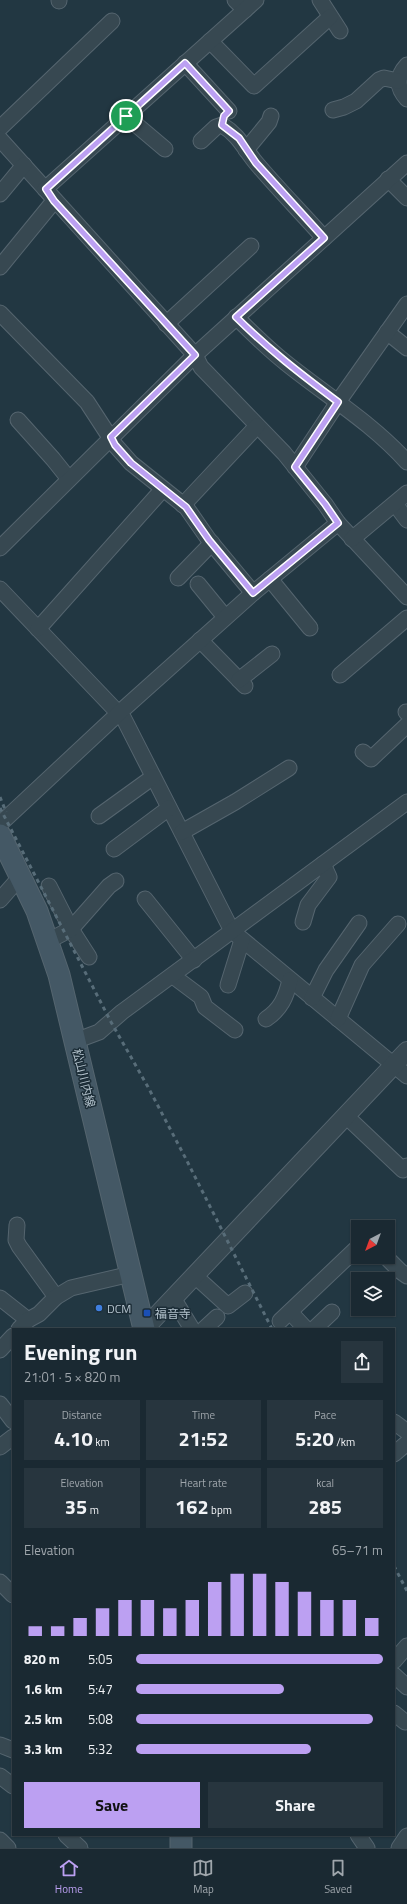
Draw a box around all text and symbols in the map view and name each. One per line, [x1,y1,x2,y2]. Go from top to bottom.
pin [109,99,143,133]
icon: arrive [115,105,137,127]
street label: 松山川内線 [68,1047,100,1109]
north arrow [351,1220,395,1264]
map controls [351,1220,395,1316]
button: layers [351,1272,395,1316]
place label: DCM [107,1299,131,1318]
marker: DCM [94,1303,104,1313]
place label: 福音寺 [155,1304,191,1323]
marker: 福音寺 [142,1308,152,1318]
text: Evening run [24,1335,137,1369]
button: share [341,1341,383,1383]
text: 21:01 · 5 × 820 m [24,1367,120,1387]
text: Distance [62,1407,102,1423]
text: Time [192,1407,215,1423]
text: Pace [314,1407,336,1423]
text: 4.10 [54,1423,93,1454]
text: 21:52 [179,1423,228,1454]
text: 5:20 [295,1423,334,1454]
text: km [93,1434,110,1450]
text: /km [334,1434,355,1450]
text: Elevation [60,1475,103,1491]
text: Heart rate [180,1475,227,1491]
text: kcal [316,1475,334,1491]
text: 35 [65,1491,87,1522]
text: 162 [175,1491,209,1522]
text: 285 [308,1491,342,1522]
text: m [87,1502,99,1518]
text: bpm [209,1502,232,1518]
text: Elevation [24,1540,75,1560]
text: 65–71 m [332,1540,383,1560]
text: 820 m [24,1649,60,1669]
text: 5:05 [88,1649,113,1669]
text: 1.6 km [24,1679,62,1699]
text: 5:47 [88,1679,113,1699]
text: 2.5 km [24,1709,62,1729]
text: 5:08 [88,1709,113,1729]
text: 3.3 km [24,1739,62,1759]
text: 5:32 [88,1739,113,1759]
button: Save [24,1782,200,1828]
button: Share [208,1782,383,1828]
tab: Home [55,1857,83,1897]
tab: Map [192,1857,214,1897]
tab: Saved [324,1857,352,1897]

